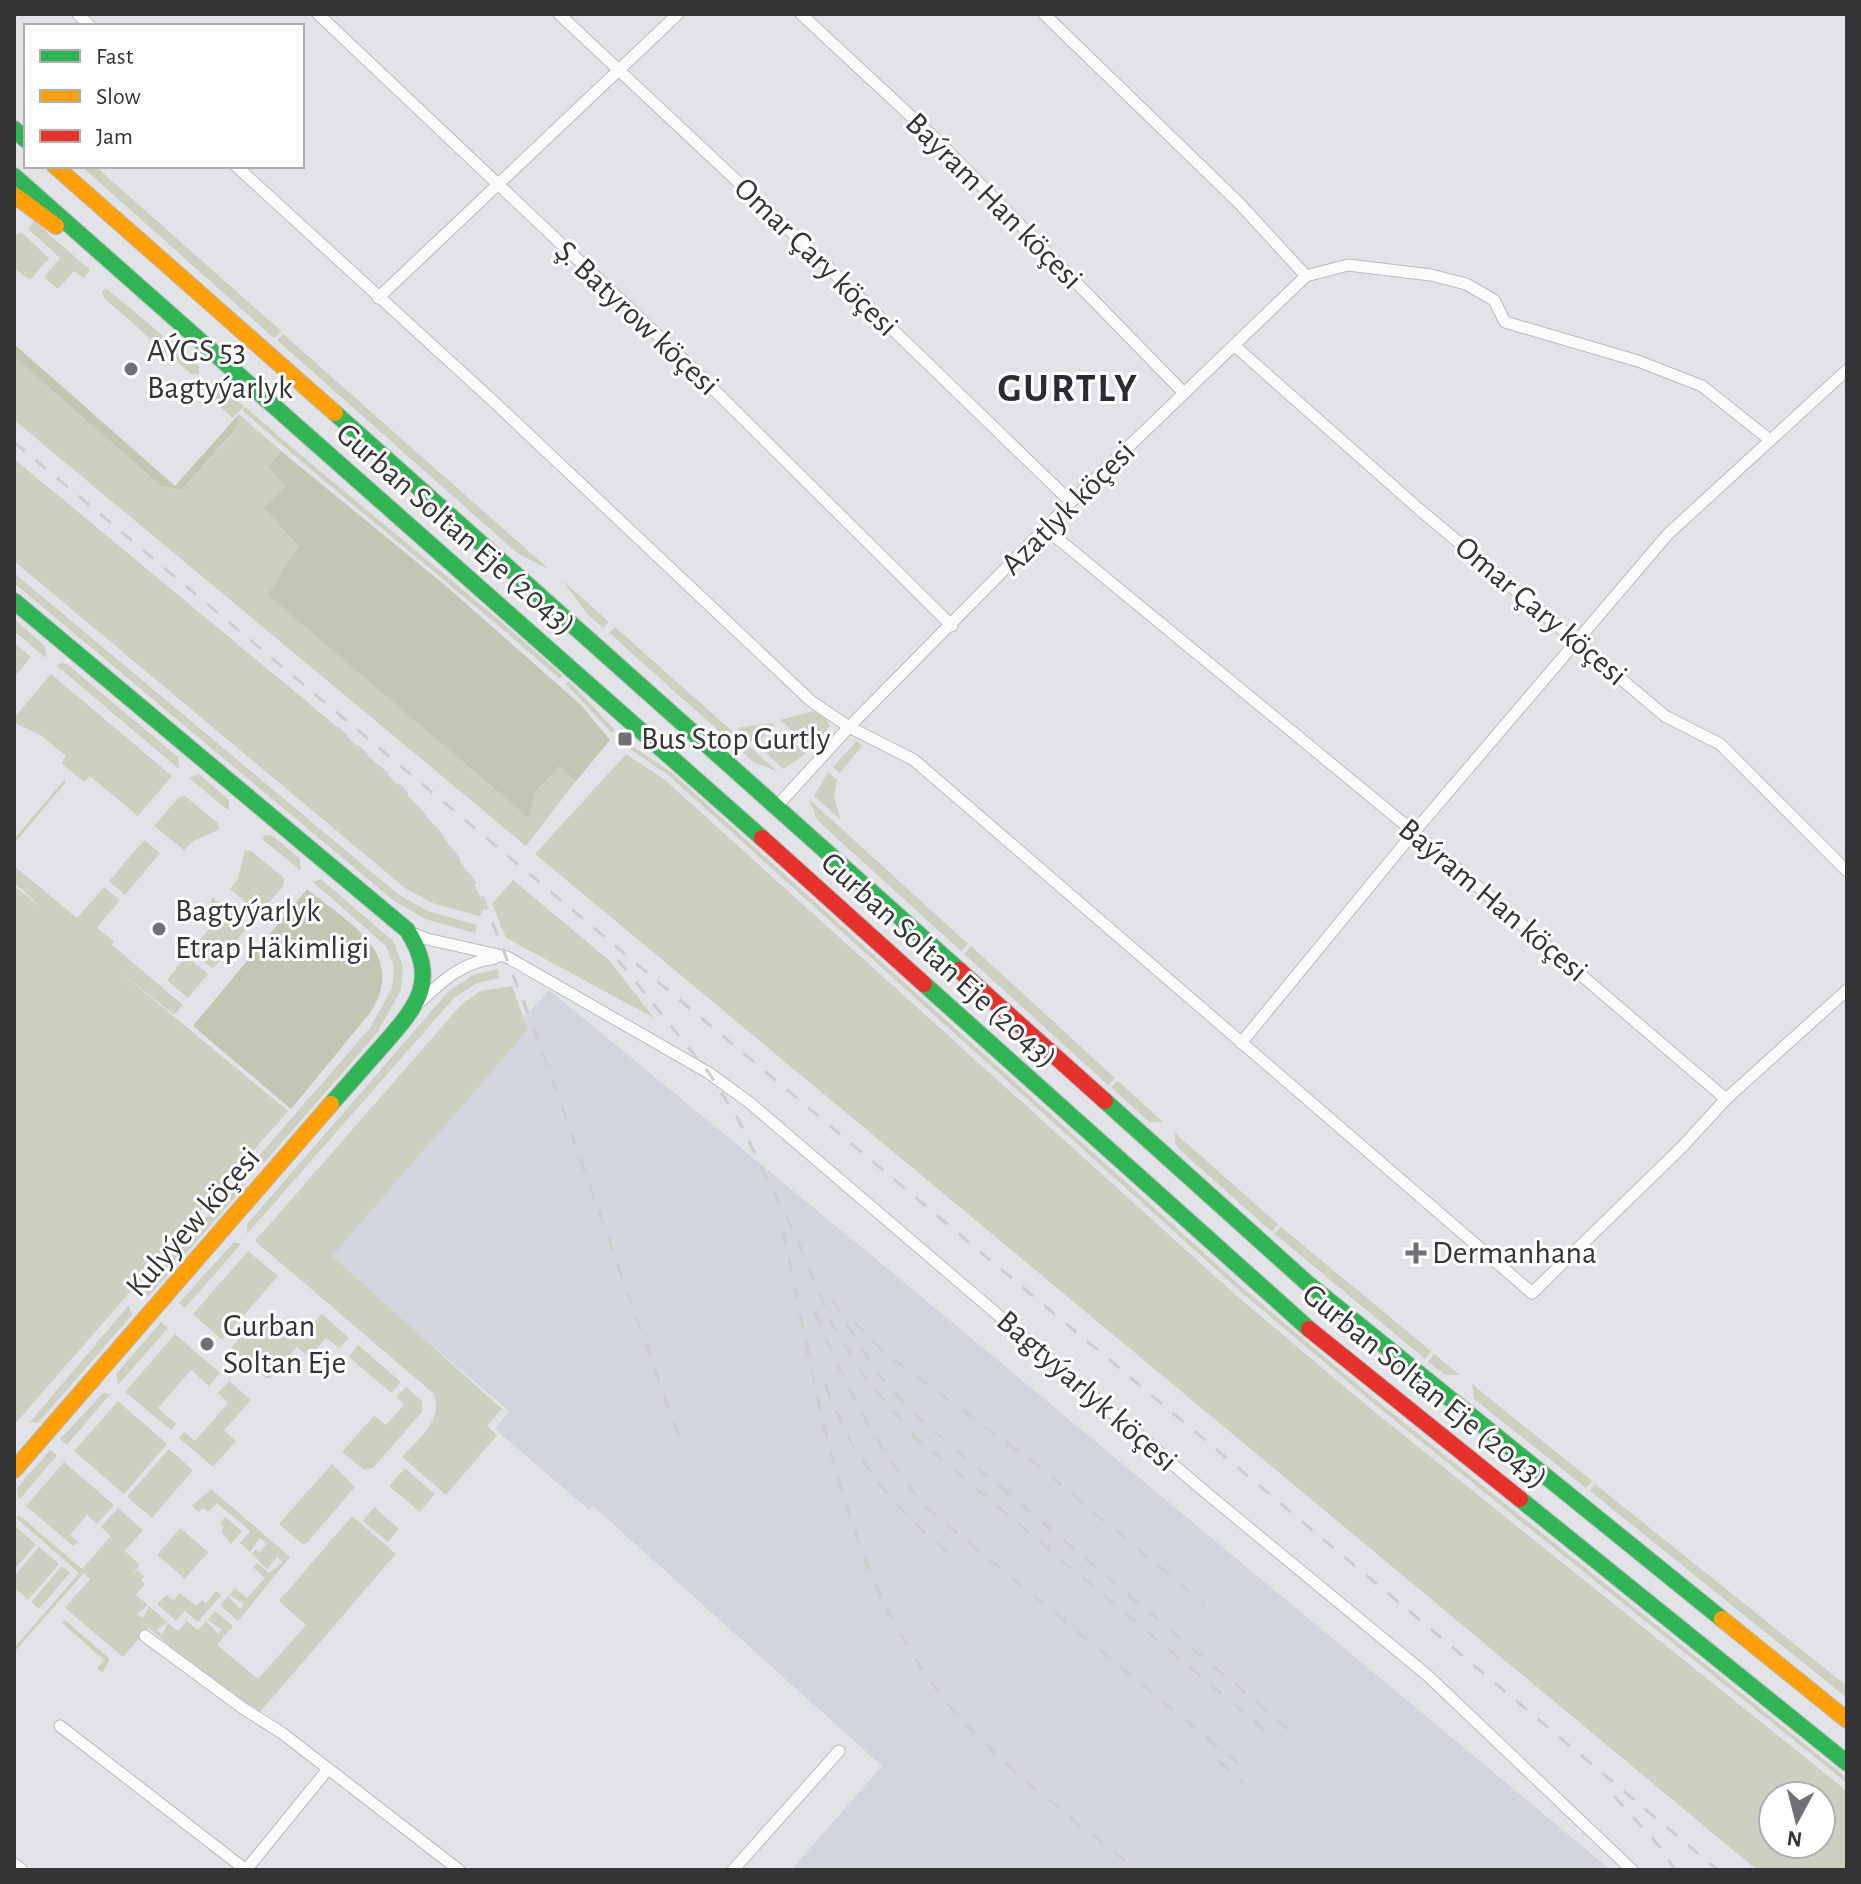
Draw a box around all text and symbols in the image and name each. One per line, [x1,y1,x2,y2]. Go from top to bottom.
legend [24,24,304,168]
text: Fast [96,45,134,69]
text: Slow [96,85,141,109]
street label: Baýram Han köçesi [900,107,1088,295]
text: Jam [96,125,133,149]
street label: Omar Çary köçesi [728,171,904,343]
street label: Ş. Batyrow köçesi [549,235,725,401]
place label: AÝGS 53 Bagtyýarlyk [147,332,293,404]
marker: AÝGS 53 Bagtyýarlyk [122,360,140,378]
district label: GURTLY [997,369,1139,409]
street label: Gurban Soltan Eje (2043) [330,417,582,641]
street label: Azatlyk köçesi [995,435,1141,581]
street label: Omar Çary köçesi [1449,530,1633,692]
place label: Bus Stop Gurtly [641,723,831,755]
marker: Bus Stop Gurtly [616,730,634,748]
street label: Baýram Han köçesi [1393,812,1593,988]
street label: Gurban Soltan Eje (2043) [815,846,1063,1074]
place label: Bagtyýarlyk Etrap Häkimligi [175,895,369,964]
marker: Bagtyýarlyk Etrap Häkimligi [150,920,168,938]
street label: Kulyýew köçesi [120,1141,266,1303]
place label: Dermanhana [1432,1237,1597,1269]
marker: Dermanhana [1407,1244,1425,1262]
street label: Gurban Soltan Eje (2043) [1296,1278,1554,1494]
street label: Bagtyýarlyk köçesi [991,1304,1183,1478]
place label: Gurban Soltan Eje [223,1310,346,1379]
marker: Gurban Soltan Eje [198,1335,216,1353]
north arrow [1757,1780,1837,1860]
text: N [1786,1827,1804,1851]

